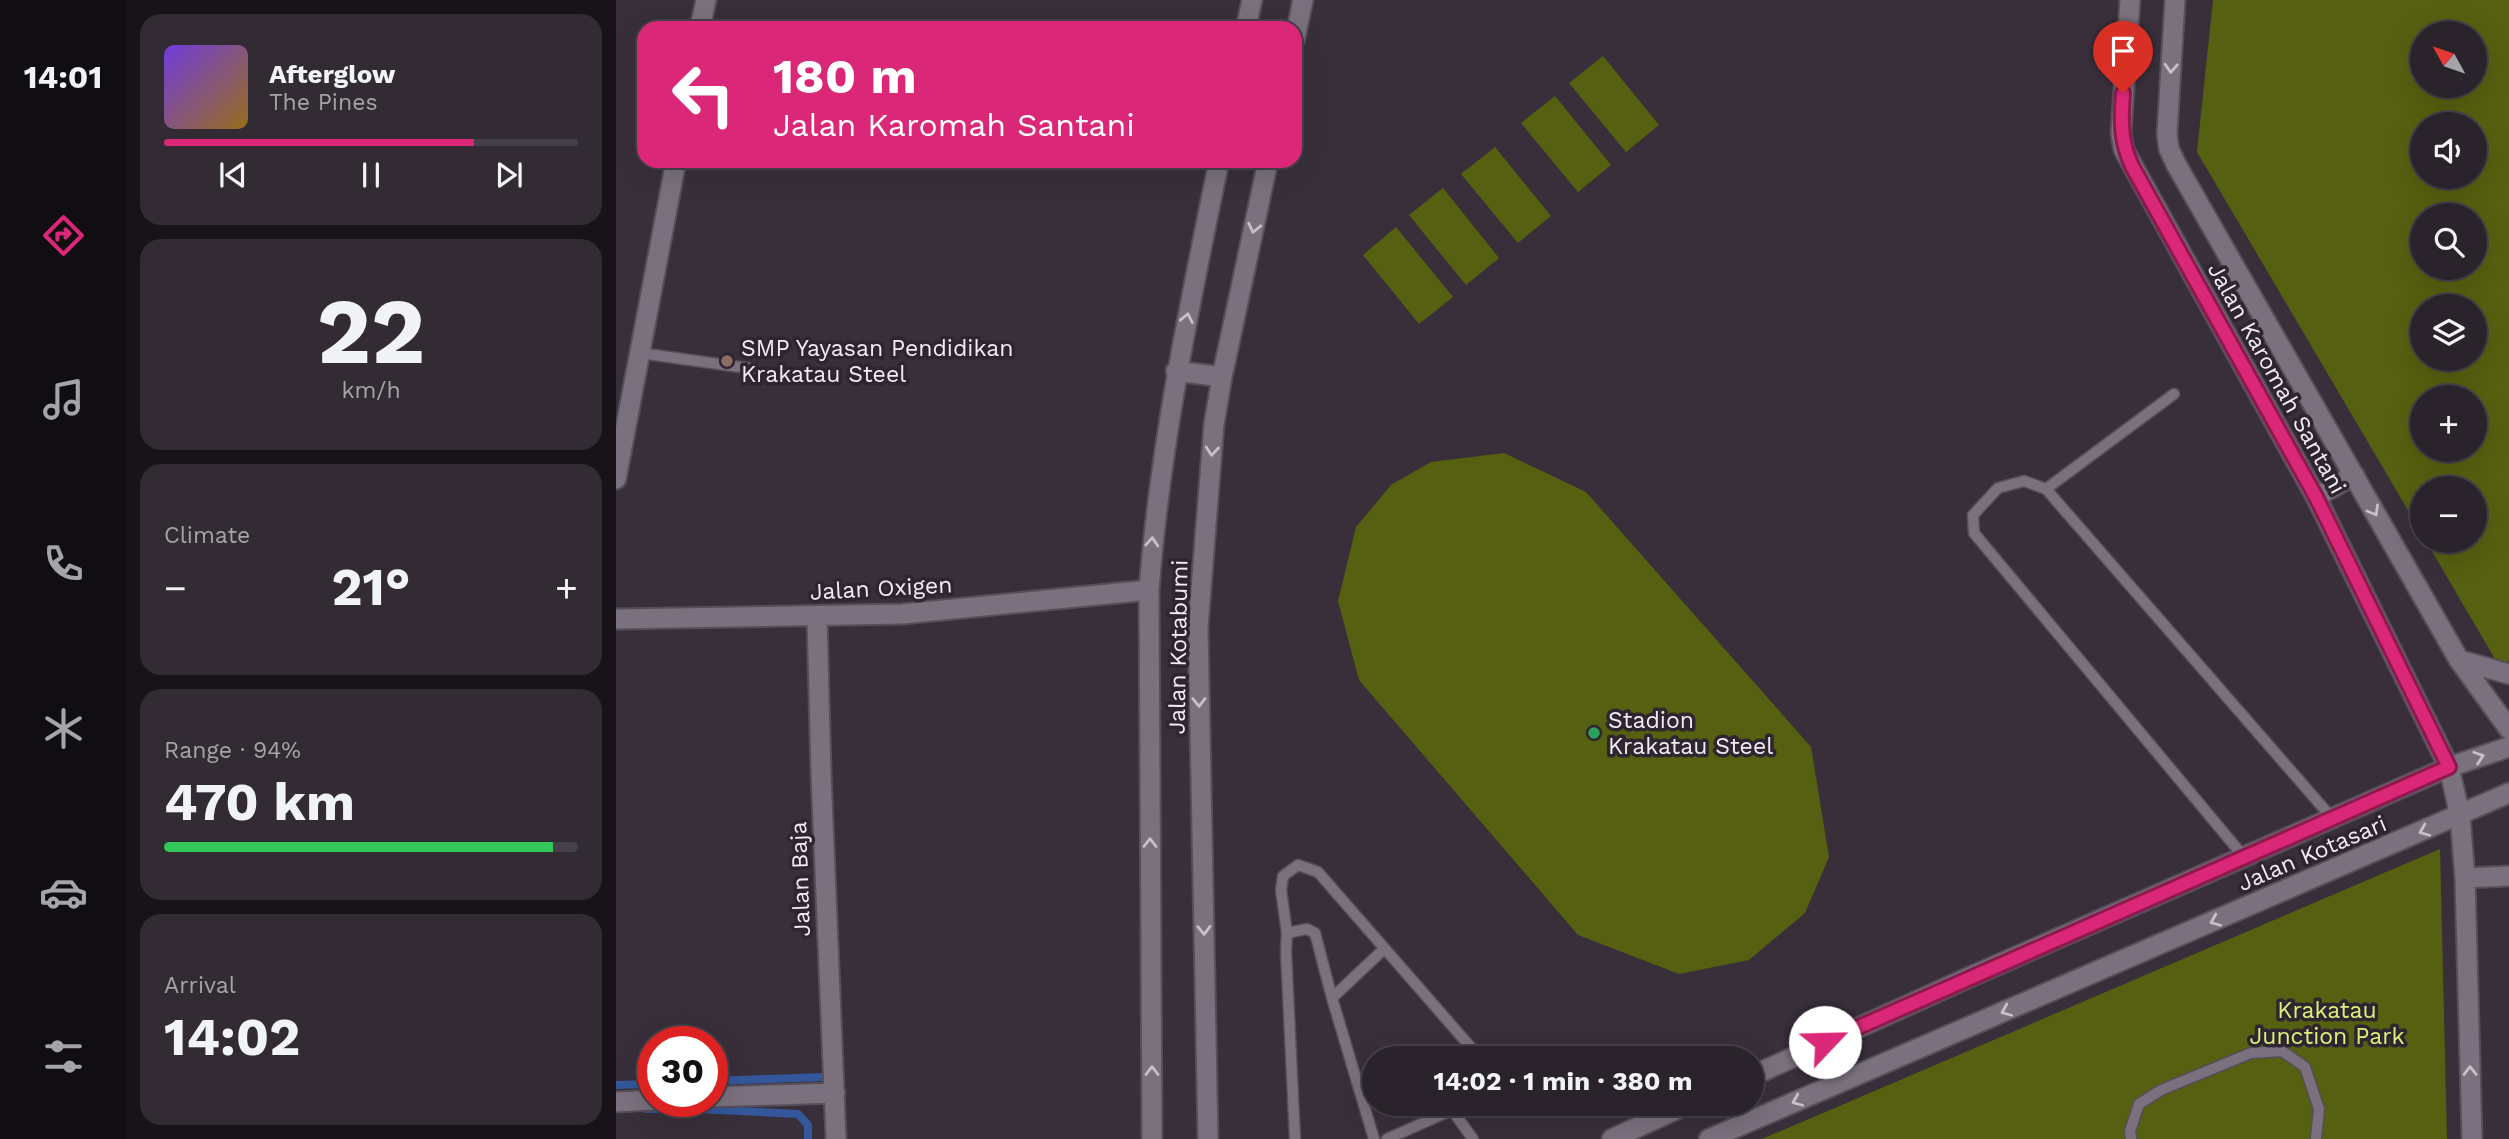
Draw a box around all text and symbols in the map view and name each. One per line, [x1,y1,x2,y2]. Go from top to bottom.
pin [2093,21,2153,93]
north arrow [2410,21,2487,98]
map controls [2410,21,2487,553]
icon: arrive [2104,32,2142,70]
text: 180 m [773,47,917,105]
icon: left [658,49,749,140]
text: 14:01 [24,58,102,96]
text: Afterglow [269,59,395,89]
one-way arrow [2163,63,2178,74]
text: The Pines [269,89,378,116]
text: Jalan Karomah Santani [773,106,1135,144]
button: sound [2410,112,2487,189]
icon: previous [214,156,252,194]
icon: pause [352,156,390,194]
icon: next [490,156,528,194]
button: search [2410,203,2487,280]
icon: directions [39,211,88,260]
one-way arrow [1248,222,1262,234]
street label: Jalan Karomah Santani [2202,258,2351,498]
text: 22 [317,278,425,385]
button: layers [2410,294,2487,371]
one-way arrow [1179,312,1194,324]
place label: SMP Yayasan Pendidikan Krakatau Steel [741,335,1014,388]
marker: SMP Yayasan Pendidikan Krakatau Steel [719,353,735,369]
icon: music [39,375,88,424]
text: km/h [341,377,401,404]
button: + [2410,385,2487,462]
one-way arrow [1205,446,1220,457]
button: − [2410,476,2487,553]
one-way arrow [2366,503,2379,516]
text: Climate [164,522,250,549]
one-way arrow [1144,537,1159,548]
icon: phone [39,539,88,588]
text: 21° [331,557,411,618]
street label: Jalan Kotabumi [1163,559,1194,735]
text: − [164,566,187,610]
text: + [555,566,578,610]
street label: Jalan Oxigen [809,571,953,606]
one-way arrow [1191,698,1207,708]
icon: climate [39,704,88,753]
place label: Stadion Krakatau Steel [1608,707,1773,760]
marker: Stadion Krakatau Steel [1586,725,1602,741]
text: Range · 94% [164,737,301,764]
one-way arrow [2472,751,2485,765]
text: 470 km [164,772,355,833]
street label: Jalan Kotasari [2234,810,2391,897]
street label: Jalan Baja [785,821,816,937]
one-way arrow [2419,823,2431,837]
one-way arrow [1142,838,1158,848]
icon: car [39,868,88,917]
one-way arrow [2210,913,2223,927]
one-way arrow [1196,925,1212,936]
text: Arrival [164,972,236,999]
park label: Krakatau Junction Park [2249,997,2405,1050]
one-way arrow [2001,1003,2014,1017]
position arrow [1788,1005,1862,1079]
text: 14:02 [164,1007,300,1068]
speed limit sign: 30 [637,1026,728,1117]
icon: filters [39,1032,88,1081]
one-way arrow [1144,1065,1160,1076]
one-way arrow [2462,1065,2478,1076]
text: 14:02 · 1 min · 380 m [1433,1066,1693,1096]
one-way arrow [1792,1093,1805,1107]

